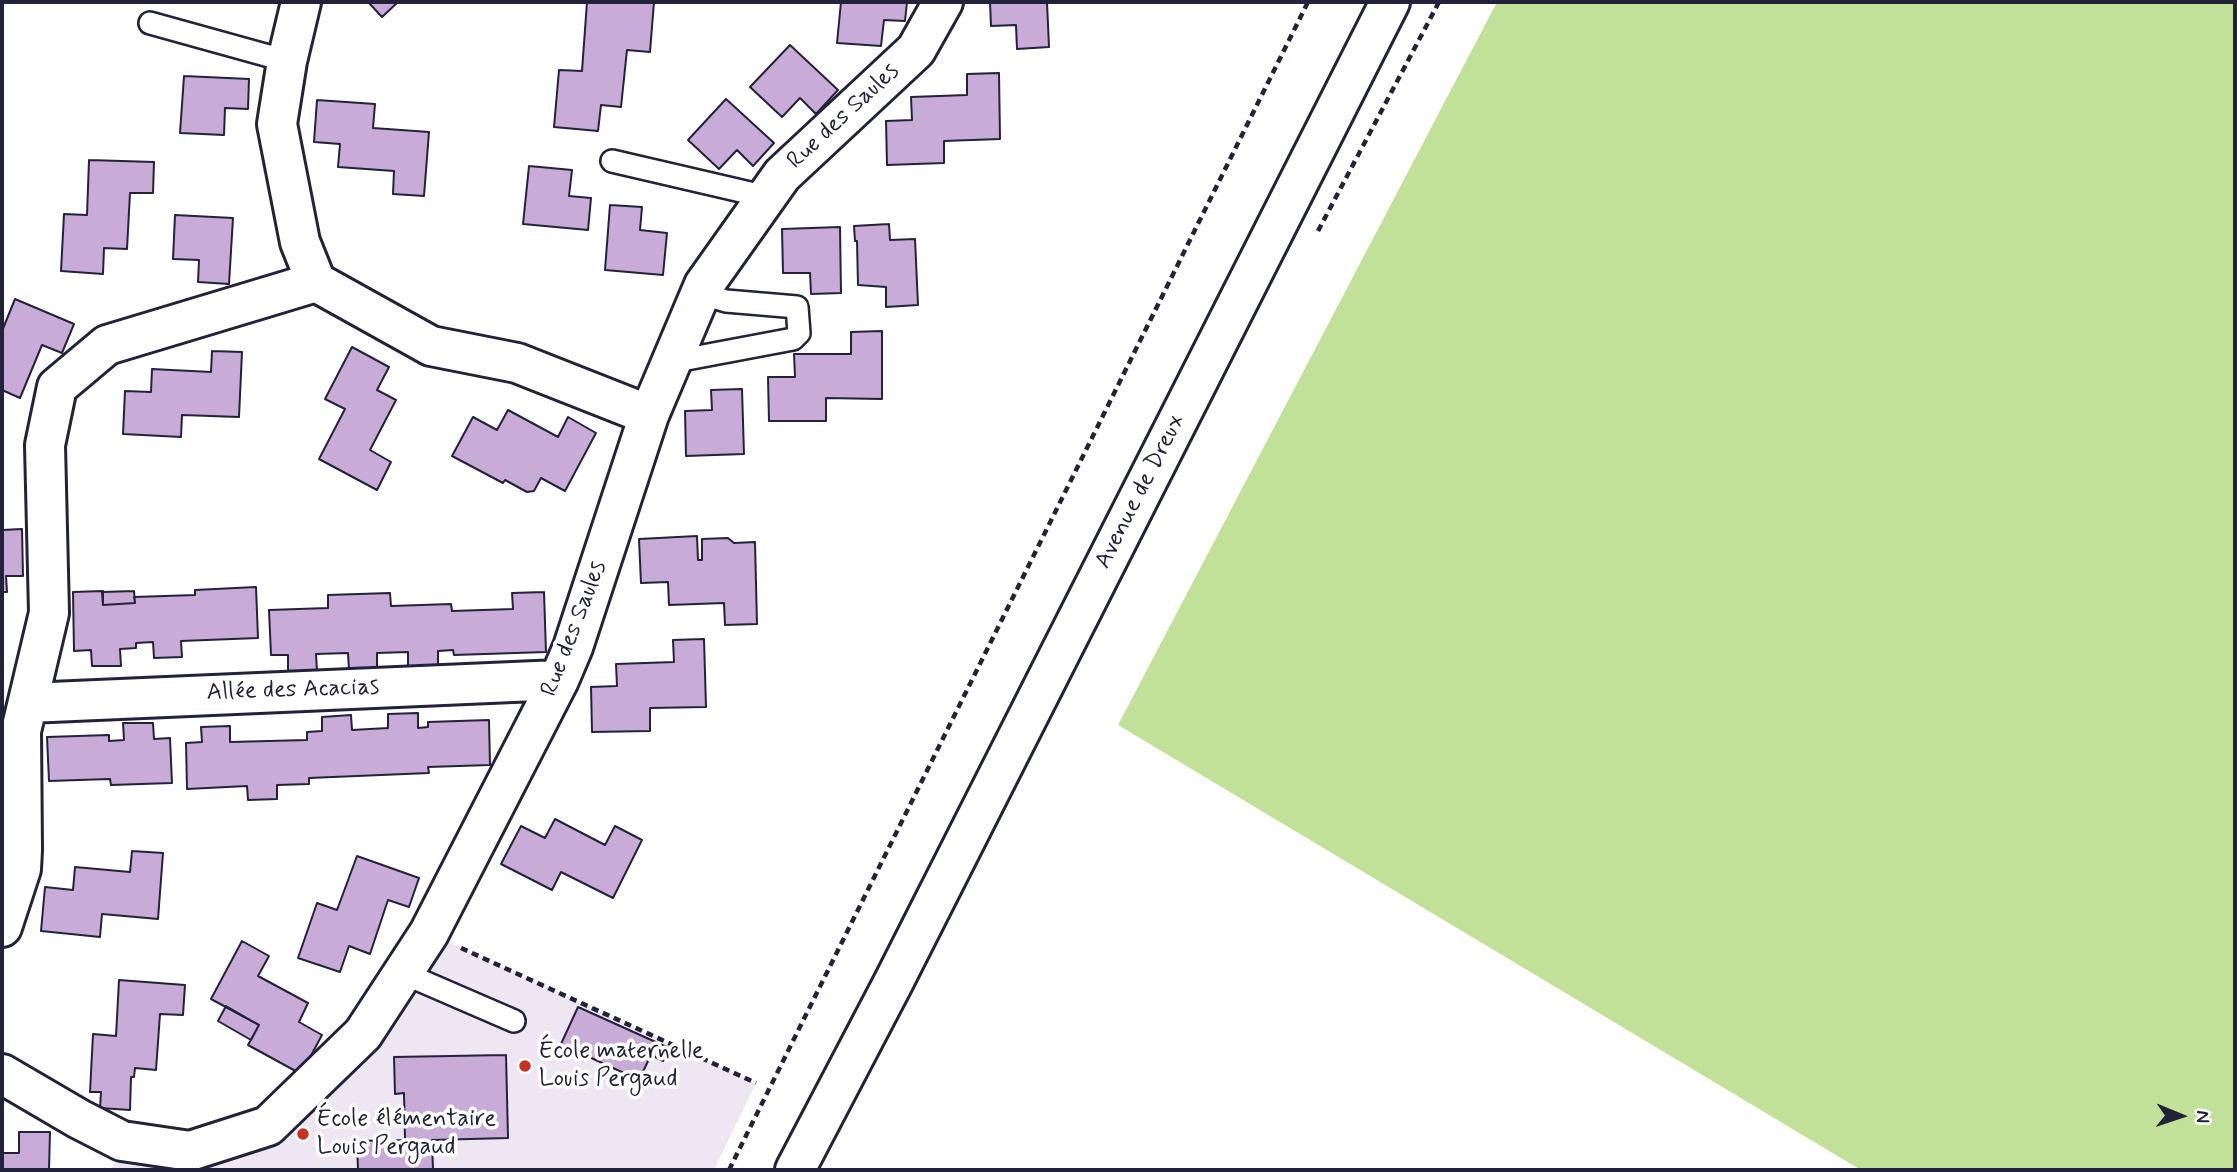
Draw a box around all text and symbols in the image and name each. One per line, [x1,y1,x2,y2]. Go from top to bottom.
street label: Rue des Saules [782,58,906,176]
street label: Avenue de Dreux [1090,410,1192,574]
street label: Rue des Saules [536,557,614,701]
street label: Allée des Acacias [206,674,380,708]
place label: École maternelle Louis Pergaud [539,1038,703,1094]
marker: École maternelle Louis Pergaud [517,1058,533,1074]
north arrow [2146,1081,2216,1151]
place label: École élémentaire Louis Pergaud [317,1106,496,1162]
text: N [2190,1110,2215,1124]
marker: École élémentaire Louis Pergaud [295,1126,311,1142]

